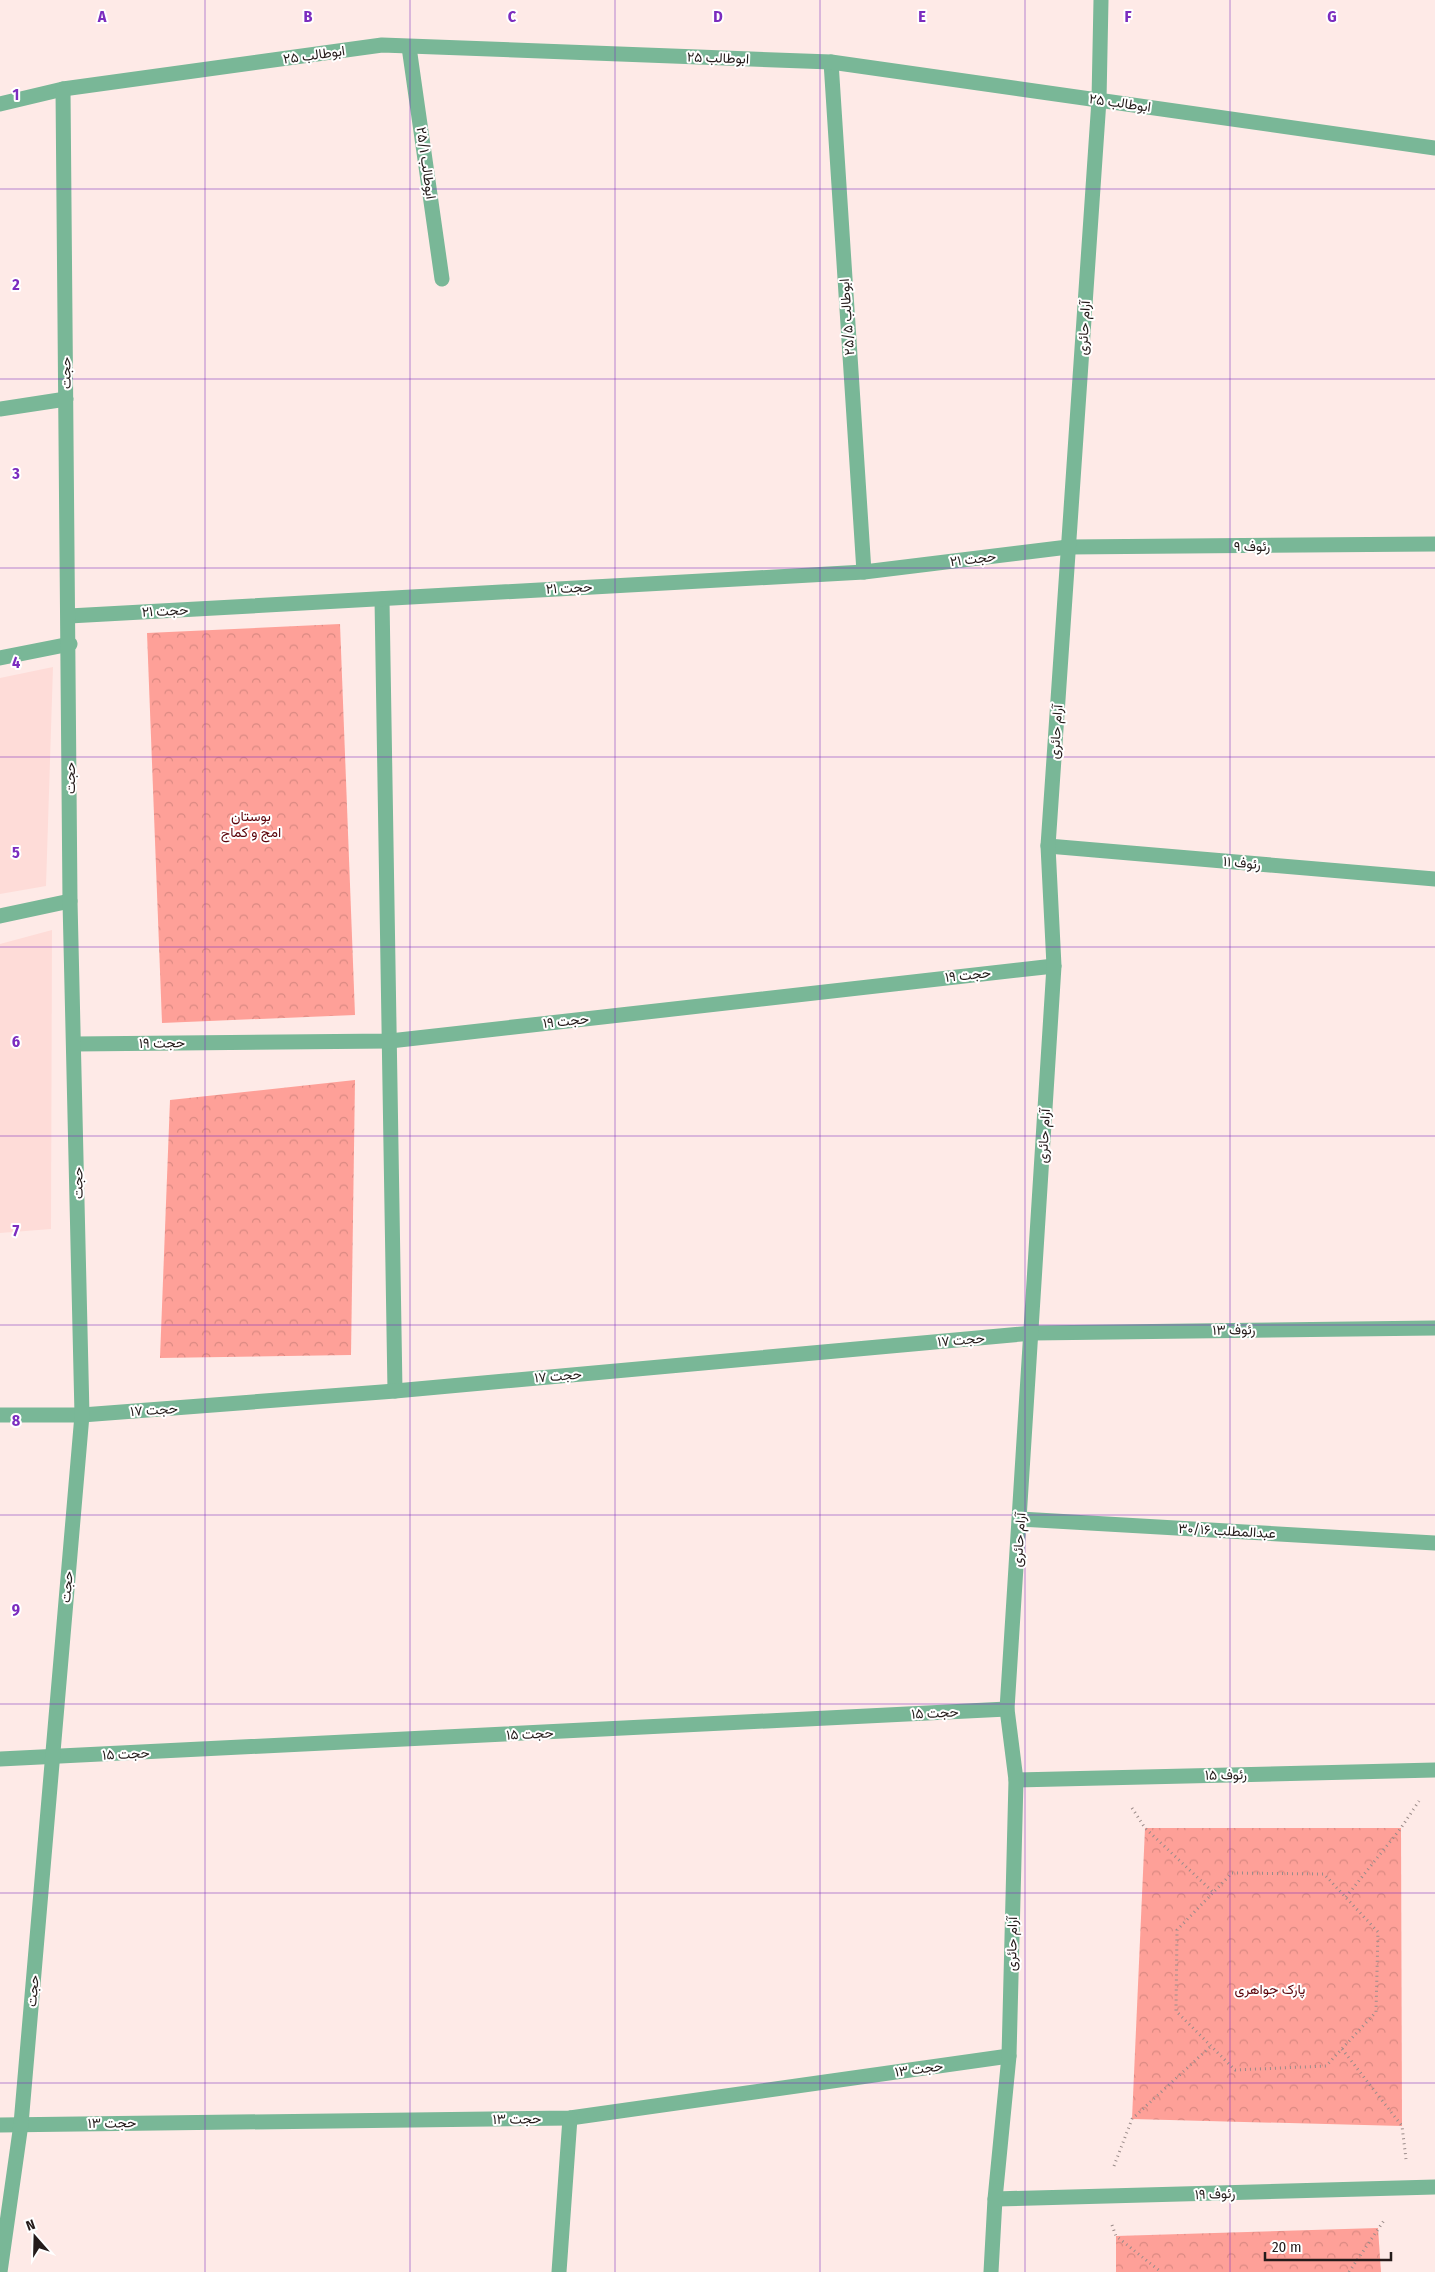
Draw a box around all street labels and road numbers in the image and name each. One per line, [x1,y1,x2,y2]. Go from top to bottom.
street label: ابوطالب ۲۵ [282,42,346,68]
street label: ابوطالب ۲۵ [687,48,749,68]
street label: ابوطالب ۲۵ [1088,90,1152,116]
street label: ابوطالب ۲۵/۱ [413,126,439,200]
street label: ابوطالب ۲۵/۵ [836,278,858,356]
street label: آرام حائری [1074,299,1094,356]
street label: حجت [57,357,75,389]
street label: رئوف ۹ [1234,538,1270,555]
street label: حجت ۲۱ [949,548,997,570]
street label: حجت ۲۱ [545,578,593,598]
street label: حجت ۲۱ [141,601,189,621]
street label: آرام حائری [1046,702,1067,760]
street label: حجت [62,762,79,794]
street label: رئوف ۱۱ [1222,853,1262,873]
street label: حجت ۱۹ [944,964,992,986]
street label: حجت ۱۹ [542,1010,590,1032]
street label: حجت ۱۹ [139,1034,185,1052]
street label: آرام حائری [1034,1107,1054,1164]
street label: حجت [69,1167,87,1199]
street label: رئوف ۱۳ [1212,1321,1256,1339]
street label: حجت ۱۷ [937,1329,985,1351]
street label: حجت ۱۷ [534,1365,582,1387]
street label: حجت ۱۷ [130,1400,178,1420]
street label: آرام حائری [1009,1510,1030,1568]
street label: عبدالمطلب ۳۰/۱۶ [1178,1520,1276,1542]
street label: حجت [57,1570,77,1604]
street label: حجت ۱۵ [911,1703,959,1723]
street label: حجت ۱۵ [506,1724,554,1744]
street label: حجت ۱۵ [102,1744,150,1764]
street label: رئوف ۱۵ [1205,1766,1247,1784]
street label: آرام حائری [1003,1915,1021,1971]
street label: حجت [23,1974,43,2008]
street label: حجت ۱۳ [894,2057,944,2081]
street label: حجت ۱۳ [493,2110,541,2128]
street label: حجت ۱۳ [88,2114,136,2132]
street label: رئوف ۱۹ [1194,2185,1236,2203]

